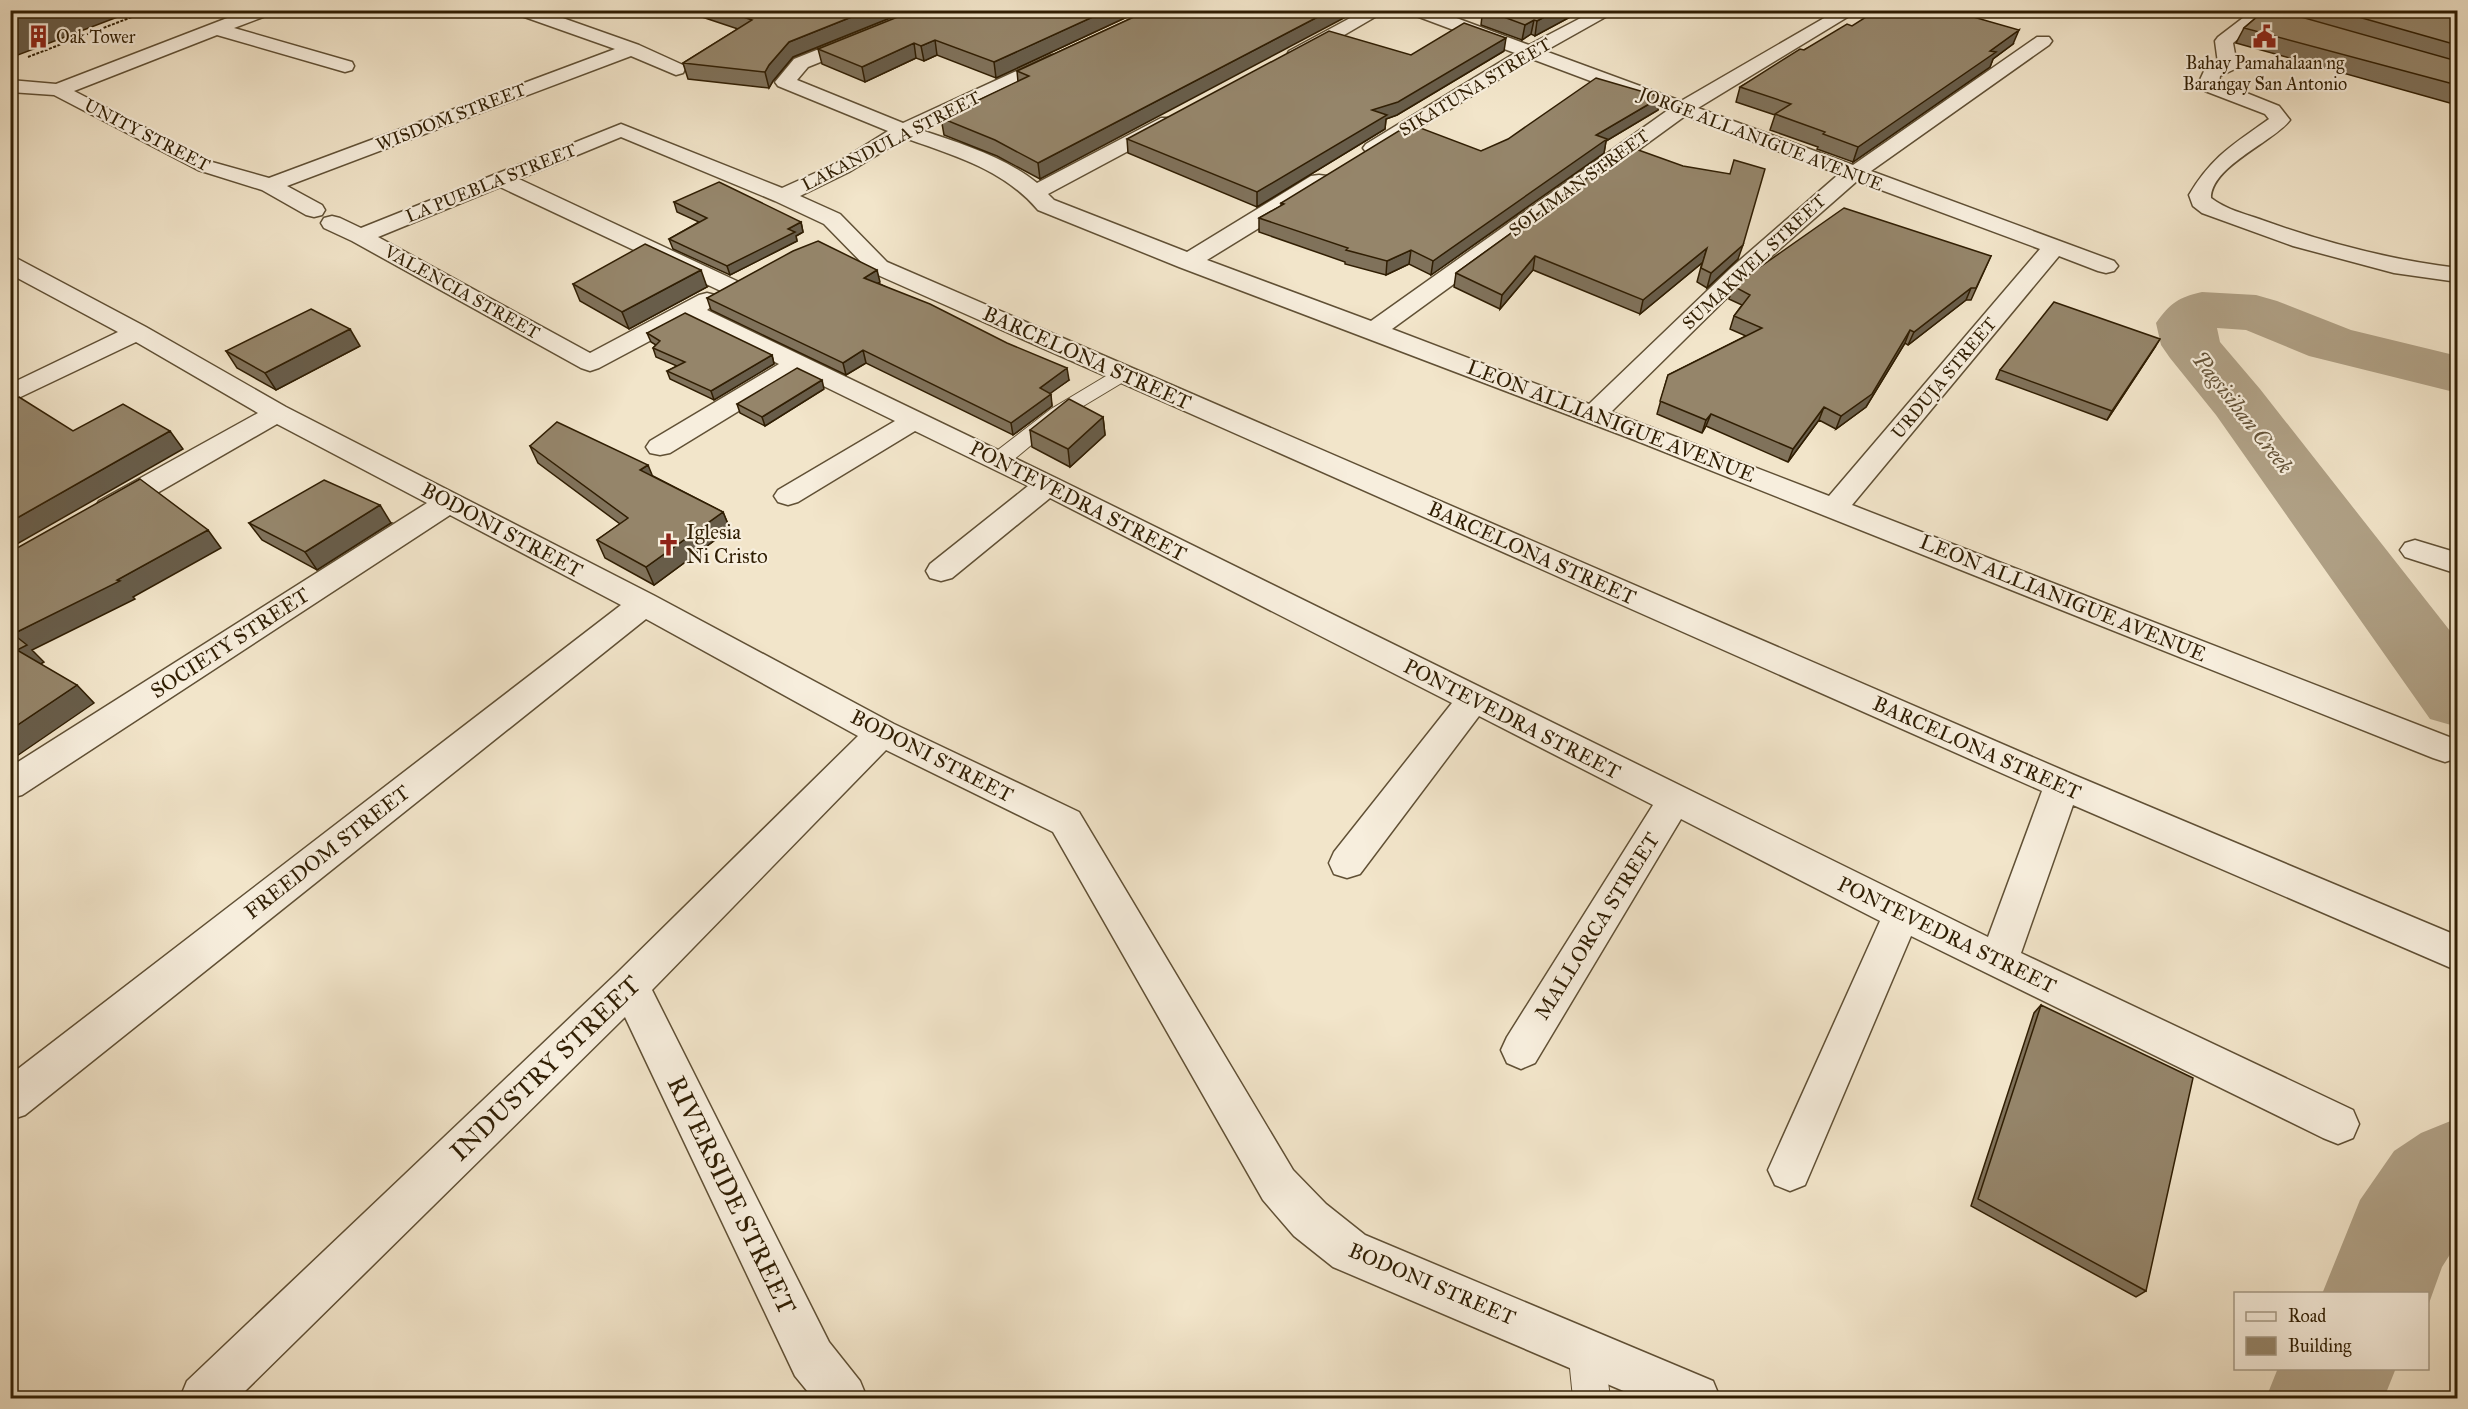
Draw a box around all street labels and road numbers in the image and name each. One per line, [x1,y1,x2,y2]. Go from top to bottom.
street label: SIKATUNA STREET [1395,33,1555,141]
street label: WISDOM STREET [373,78,529,156]
street label: JORGE ALLANIGUE AVENUE [1634,82,1886,197]
street label: LAKANDULA STREET [798,86,984,196]
street label: UNITY STREET [80,94,214,176]
street label: SOLIMAN STREET [1504,125,1654,241]
street label: LA PUEBLA STREET [402,139,580,227]
street label: SUMAKWEL STREET [1678,190,1830,334]
street label: VALENCIA STREET [380,240,544,344]
street label: BARCELONA STREET [979,300,1195,416]
street label: URDUJA STREET [1887,313,2002,444]
street label: LEON ALLIANIGUE AVENUE [1463,354,1759,488]
street label: PONTEVEDRA STREET [965,435,1191,567]
street label: BODONI STREET [417,477,587,583]
street label: BARCELONA STREET [1424,495,1640,611]
street label: LEON ALLIANIGUE AVENUE [1916,529,2210,667]
street label: SOCIETY STREET [146,582,314,704]
street label: PONTEVEDRA STREET [1399,653,1625,785]
street label: BARCELONA STREET [1869,690,2085,806]
street label: BODONI STREET [846,704,1018,808]
street label: FREEDOM STREET [239,779,415,925]
street label: MALLORCA STREET [1529,828,1665,1024]
street label: PONTEVEDRA STREET [1833,871,2061,999]
street label: INDUSTRY STREET [443,969,647,1167]
street label: RIVERSIDE STREET [660,1071,804,1319]
street label: BODONI STREET [1345,1237,1519,1331]

